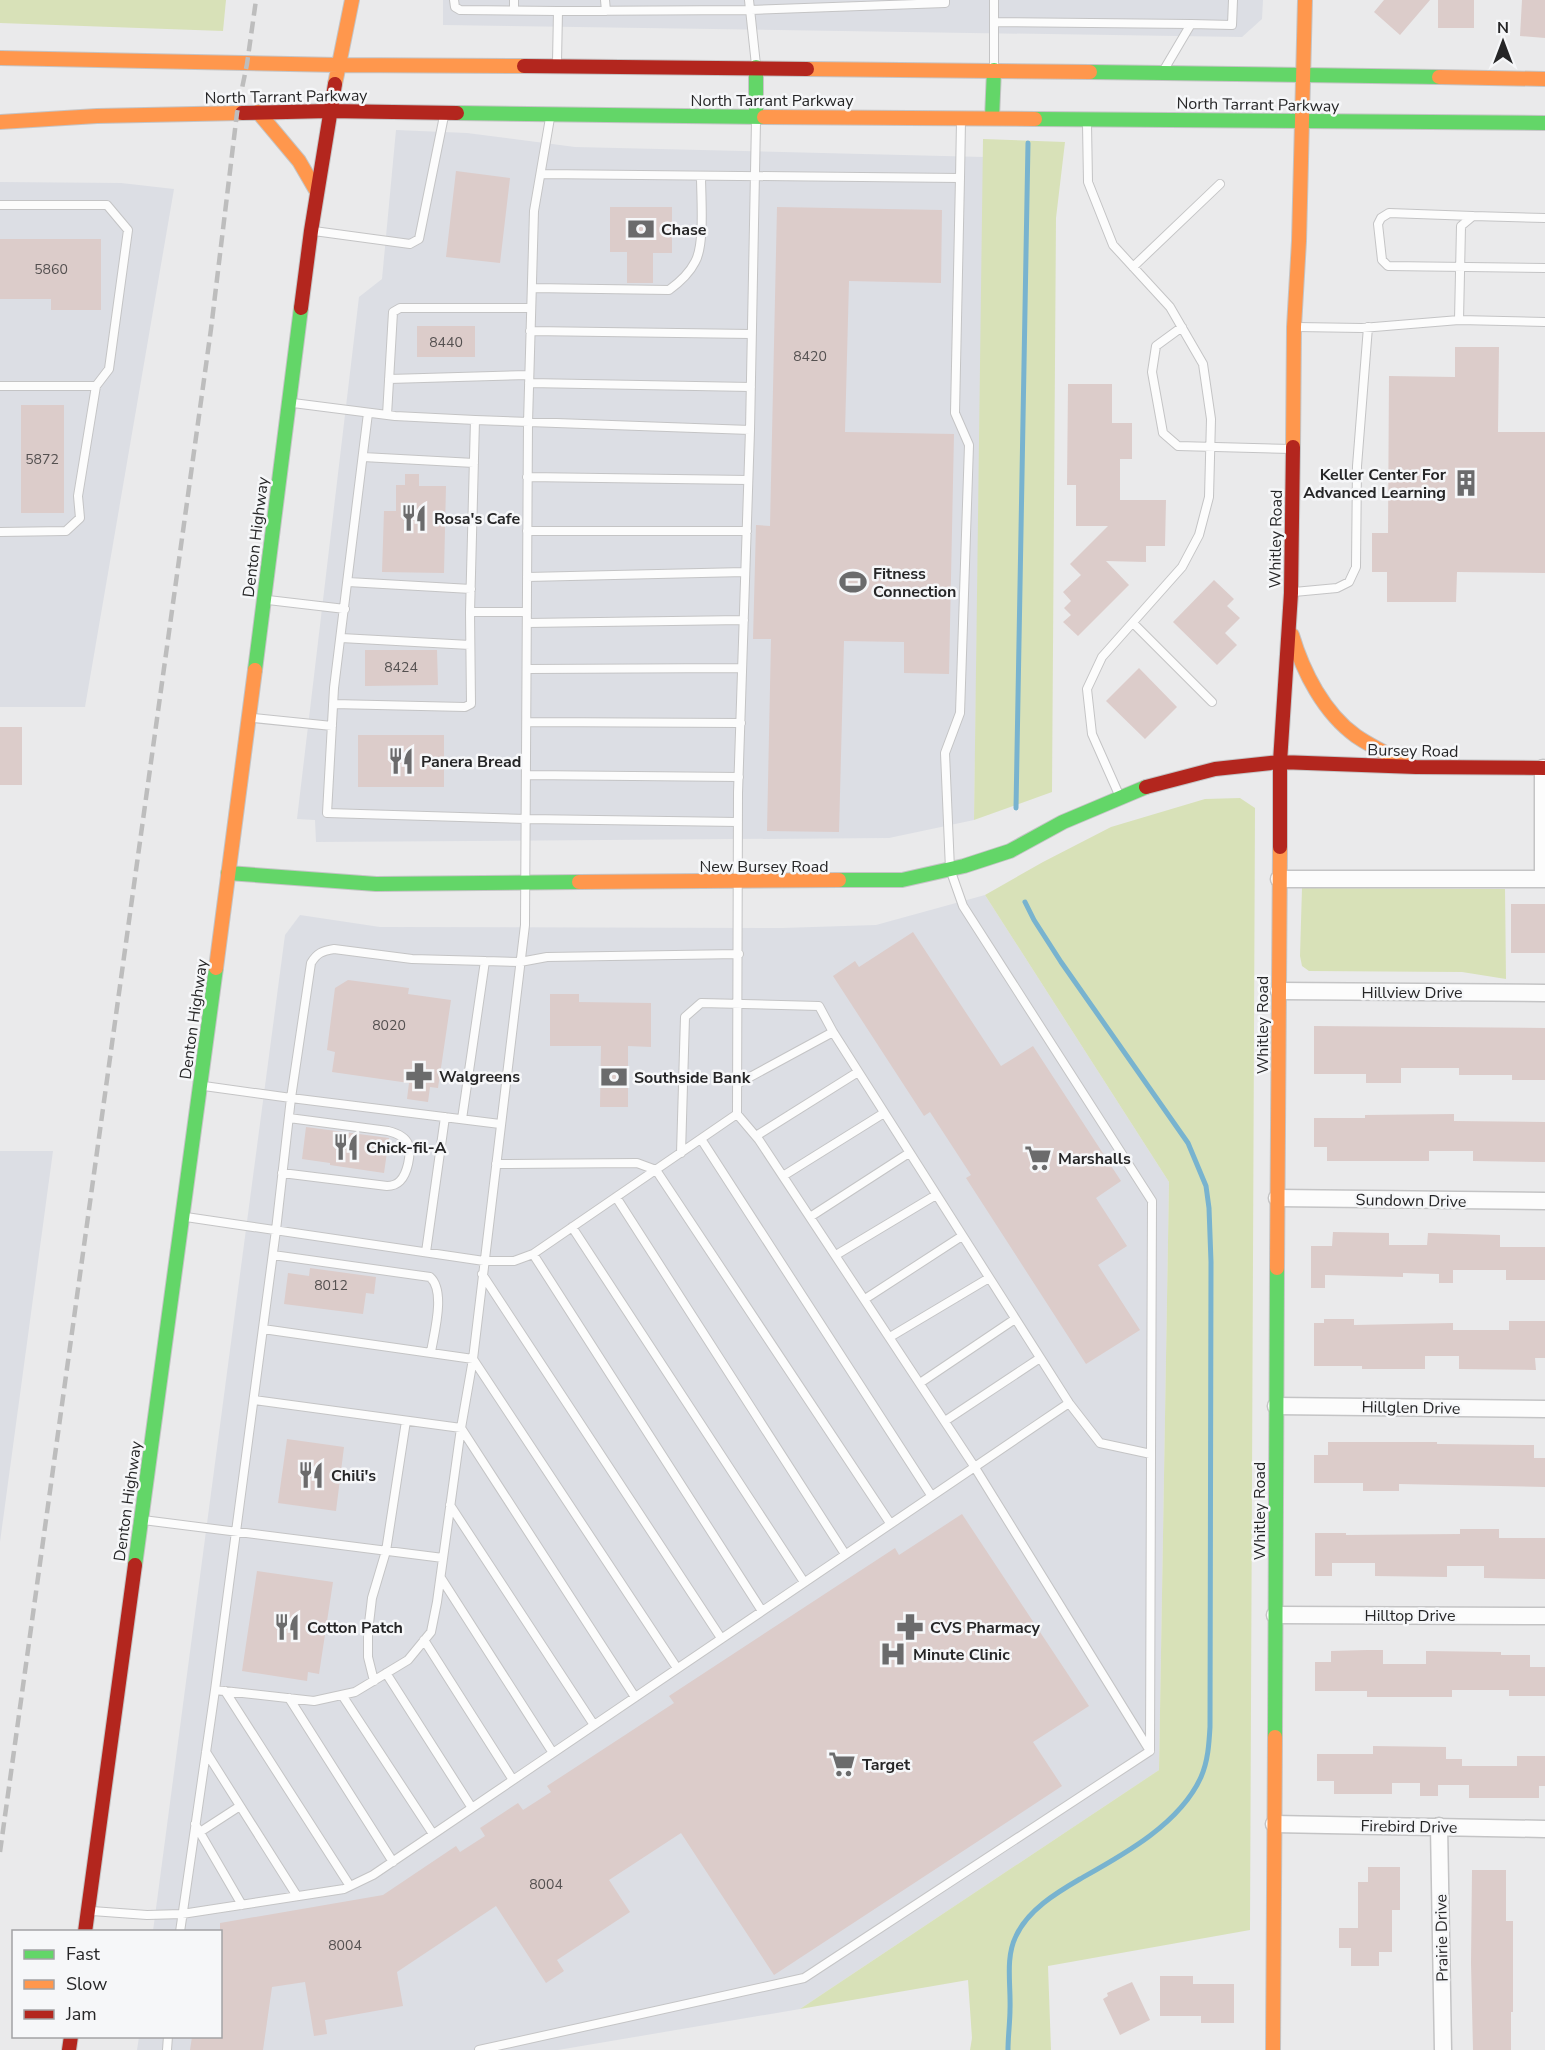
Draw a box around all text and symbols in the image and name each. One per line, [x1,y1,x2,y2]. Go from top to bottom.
north arrow [1473,12,1533,72]
text: N [1497,17,1509,39]
street label: North Tarrant Parkway [204,85,368,109]
street label: North Tarrant Parkway [691,90,854,112]
street label: North Tarrant Parkway [1176,93,1340,117]
bank icon: Chase [626,214,656,244]
place label: Chase [661,219,707,241]
house number: 5860 [34,260,68,279]
house number: 8440 [429,333,463,352]
house number: 8420 [793,347,827,366]
house number: 5872 [25,450,59,469]
place label: Keller Center For Advanced Learning [1303,464,1447,504]
building icon: Keller Center For Advanced Learning [1451,468,1481,498]
street label: Denton Highway [238,475,274,599]
street label: Whitley Road [1264,490,1288,589]
restaurant icon: Rosa's Cafe [399,503,429,533]
place label: Rosa's Cafe [434,508,520,530]
place label: Fitness Connection [873,563,956,603]
sports icon: Fitness Connection [838,567,868,597]
house number: 8424 [384,658,418,677]
street label: Bursey Road [1367,739,1459,763]
restaurant icon: Panera Bread [386,746,416,776]
place label: Panera Bread [421,751,521,773]
street label: New Bursey Road [700,856,828,878]
street label: Denton Highway [175,957,213,1081]
street label: Whitley Road [1252,976,1274,1074]
street label: Hillview Drive [1361,982,1463,1004]
house number: 8020 [372,1016,406,1035]
pharmacy icon: Walgreens [404,1061,434,1091]
bank icon: Southside Bank [599,1062,629,1092]
place label: Walgreens [439,1066,520,1088]
place label: Southside Bank [634,1067,751,1089]
restaurant icon: Chick-fil-A [331,1132,361,1162]
place label: Chick-fil-A [366,1137,446,1159]
supermarket icon: Marshalls [1023,1143,1053,1173]
place label: Marshalls [1058,1148,1131,1170]
street label: Sundown Drive [1355,1189,1466,1213]
house number: 8012 [314,1276,348,1295]
street label: Hillglen Drive [1361,1396,1461,1420]
street label: Denton Highway [109,1439,147,1563]
restaurant icon: Chili's [296,1460,326,1490]
street label: Whitley Road [1249,1462,1271,1560]
place label: Chili's [331,1465,376,1487]
street label: Hilltop Drive [1364,1605,1456,1627]
restaurant icon: Cotton Patch [272,1612,302,1642]
pharmacy icon: CVS Pharmacy [895,1612,925,1642]
place label: Cotton Patch [307,1617,403,1639]
place label: CVS Pharmacy [930,1617,1040,1639]
hospital icon: Minute Clinic [878,1639,908,1669]
place label: Minute Clinic [913,1644,1010,1666]
supermarket icon: Target [827,1749,857,1779]
place label: Target [862,1754,911,1776]
street label: Firebird Drive [1360,1815,1458,1839]
house number: 8004 [529,1875,563,1894]
street label: Prairie Drive [1430,1894,1454,1982]
legend [12,1930,222,2038]
house number: 8004 [328,1936,362,1955]
text: Fast [66,1942,101,1966]
text: Slow [66,1972,107,1996]
text: Jam [65,2002,97,2026]

